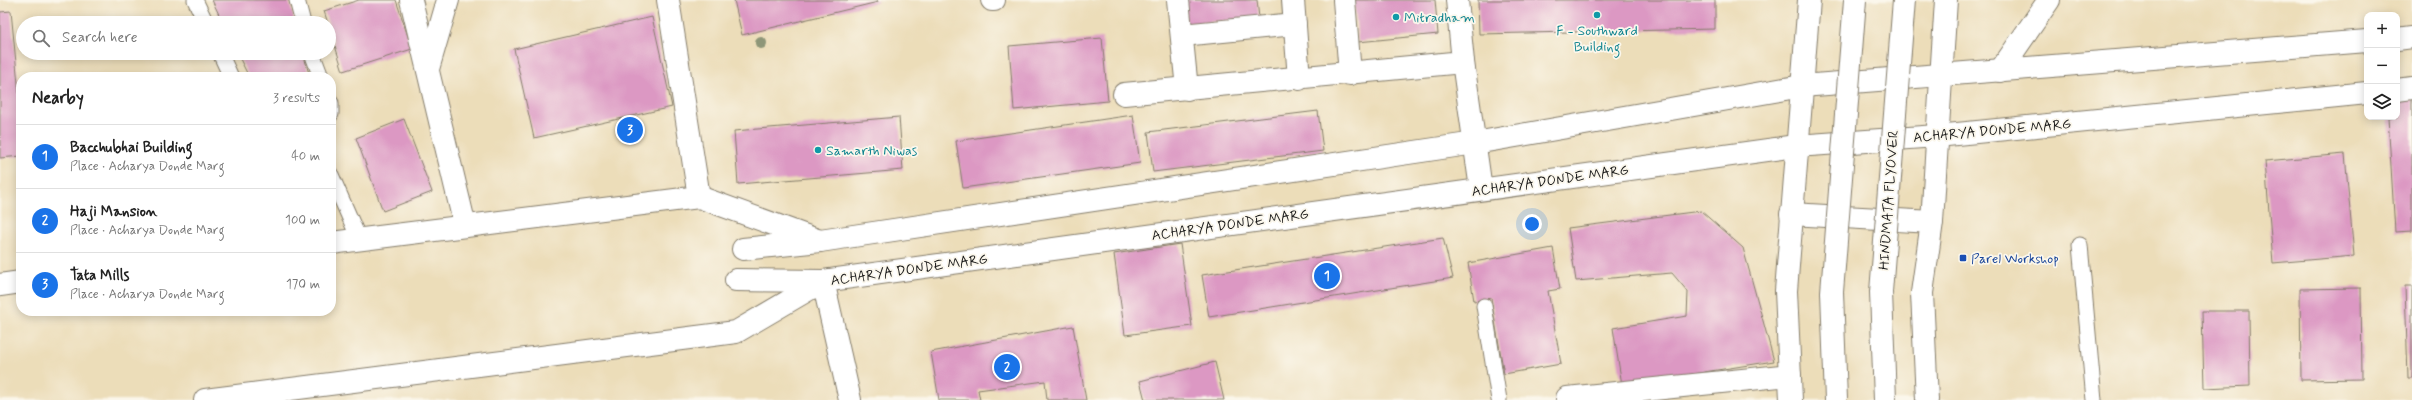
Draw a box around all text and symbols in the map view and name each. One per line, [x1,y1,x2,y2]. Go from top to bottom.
place label: Mitradham [1404,9,1475,27]
marker: F - Southward Building [1592,10,1602,20]
marker: Mitradham [1391,12,1401,22]
map controls [2364,12,2400,120]
button: + [2364,12,2400,48]
search box [16,16,336,60]
place label: F - Southward Building [1556,22,1638,58]
icon: search [30,27,52,49]
text: Search here [62,28,138,48]
button: − [2364,48,2400,84]
button: layers [2364,84,2400,120]
text: Nearby [32,87,84,109]
text: 3 results [273,90,320,107]
pin: 3 [617,115,643,145]
street label: ACHARYA DONDE MARG [1912,115,2072,147]
street label: HINDMATA FLYOVER [1875,130,1903,271]
text: Bacchubhai Building [70,138,193,158]
place label: Samarth Niwas [826,142,918,160]
marker: Samarth Niwas [813,145,823,155]
text: 1 [42,148,48,165]
text: 40 m [291,148,320,165]
text: Place · Acharya Donde Marg [70,158,225,175]
street label: ACHARYA DONDE MARG [1470,161,1630,201]
text: Haji Mansion [70,202,158,222]
street label: ACHARYA DONDE MARG [1150,205,1310,245]
text: 2 [42,212,48,229]
text: 100 m [285,212,320,229]
your location [1522,214,1542,234]
text: Place · Acharya Donde Marg [70,222,225,239]
street label: ACHARYA DONDE MARG [829,250,989,290]
place label: Parel Workshop [1971,250,2059,268]
marker: Parel Workshop [1958,253,1968,263]
pin: 1 [1314,261,1340,291]
text: Tata Mills [70,266,129,286]
text: 3 [42,276,48,293]
text: 170 m [286,276,320,293]
text: Place · Acharya Donde Marg [70,286,225,303]
pin: 2 [994,352,1020,382]

